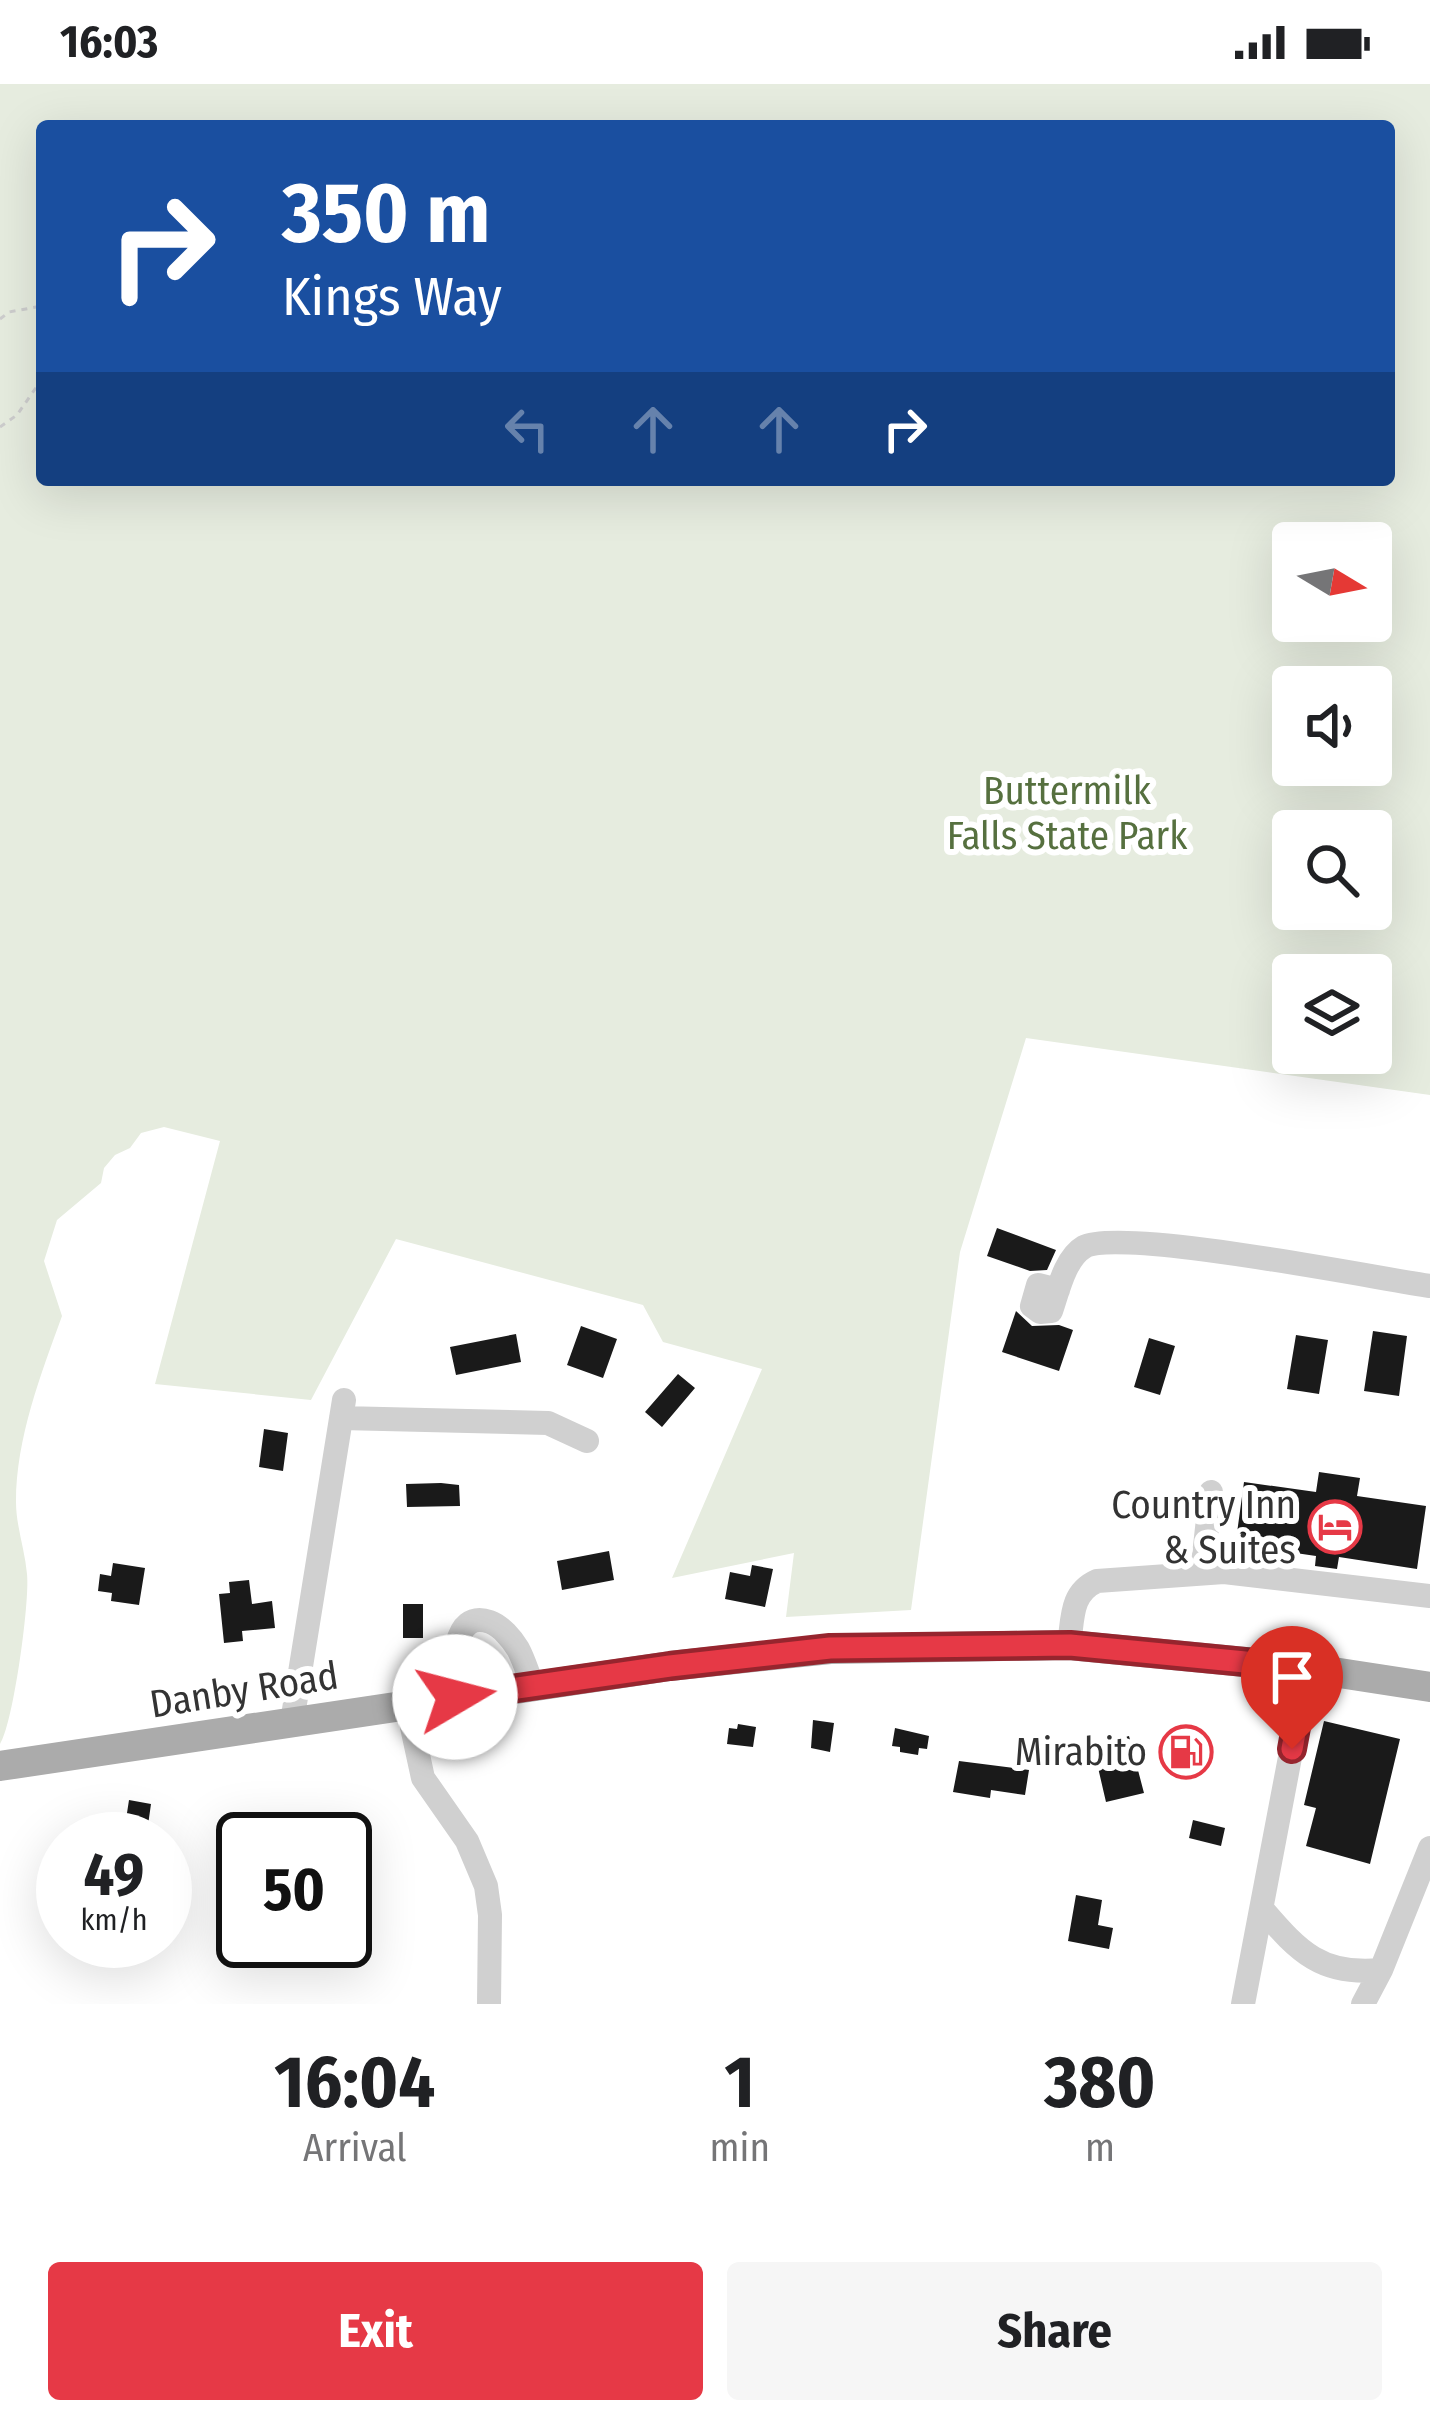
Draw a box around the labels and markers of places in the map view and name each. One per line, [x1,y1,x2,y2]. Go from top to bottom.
place label: Country Inn & Suites [1111,1482,1296,1573]
hotel icon: Country Inn & Suites [1307,1499,1363,1555]
pin [1241,1626,1343,1749]
fuel station icon: Mirabito [1158,1724,1214,1780]
place label: Mirabito [1015,1729,1147,1775]

